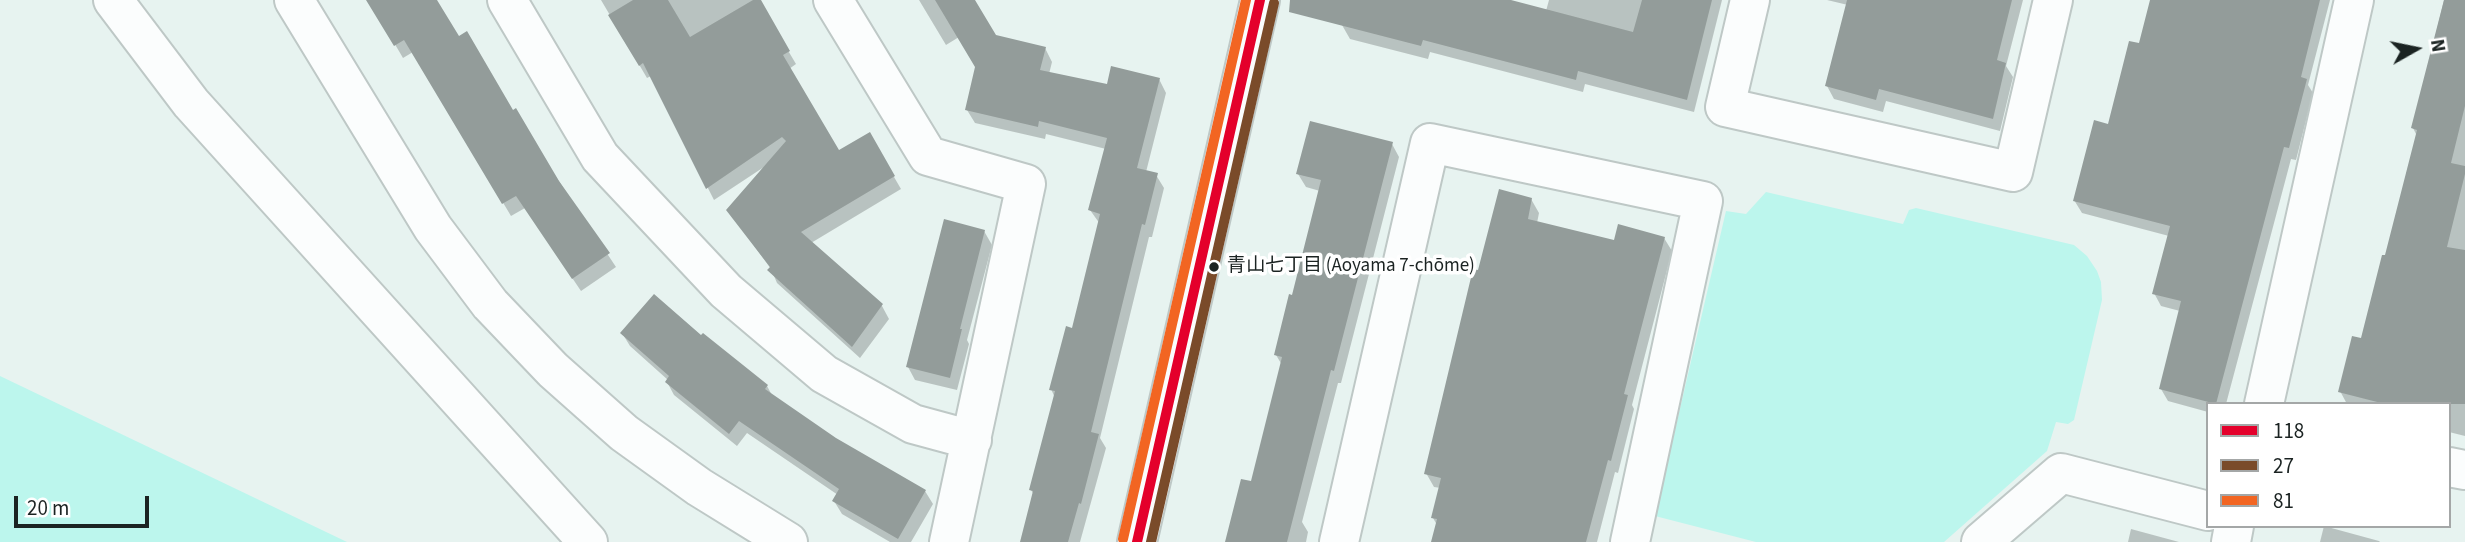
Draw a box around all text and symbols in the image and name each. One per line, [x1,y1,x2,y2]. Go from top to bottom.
north arrow [2381,14,2451,84]
text: N [2423,37,2452,54]
place label: 青山七丁目 (Aoyama 7-chōme) [1227,256,1475,278]
marker: 青山七丁目 (Aoyama 7-chōme) [1207,260,1221,274]
legend [2206,402,2451,528]
text: 118 [2273,416,2304,446]
text: 27 [2273,451,2294,481]
scale bar [18,482,152,526]
text: 81 [2273,486,2294,516]
text: 20 m [27,493,69,523]

